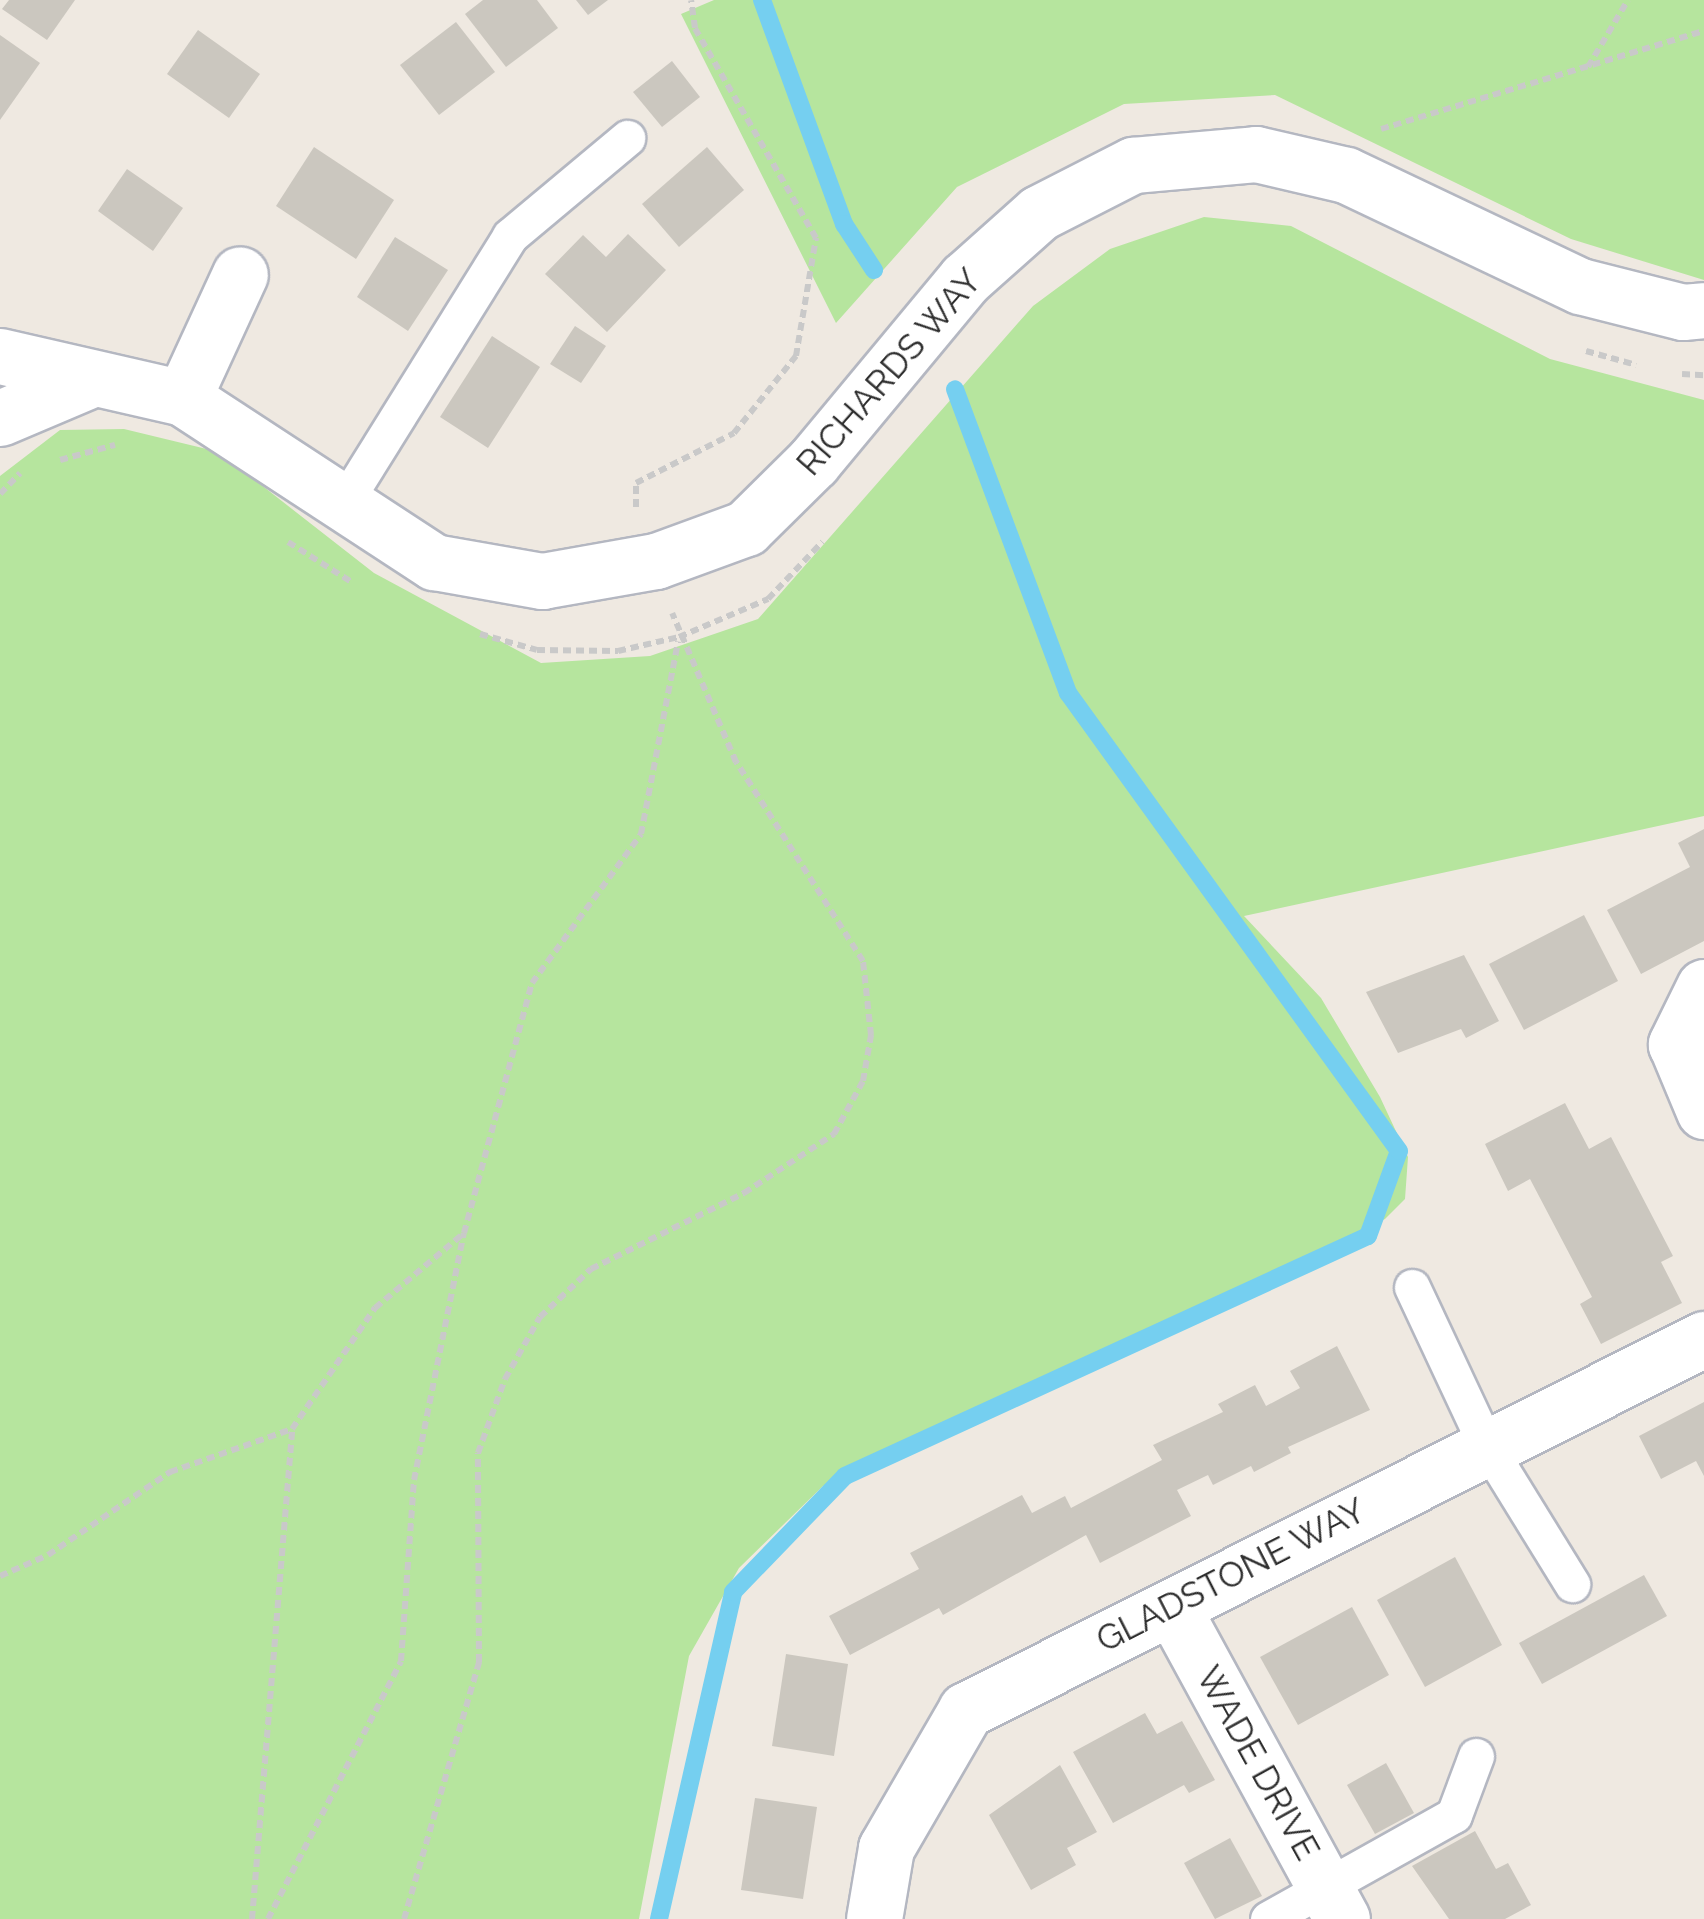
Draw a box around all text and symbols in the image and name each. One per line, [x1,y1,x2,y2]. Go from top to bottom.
street label: RICHARDS WAY [787,260,991,484]
street label: GLADSTONE WAY [1089,1489,1373,1661]
street label: WADE DRIVE [1187,1659,1329,1867]

